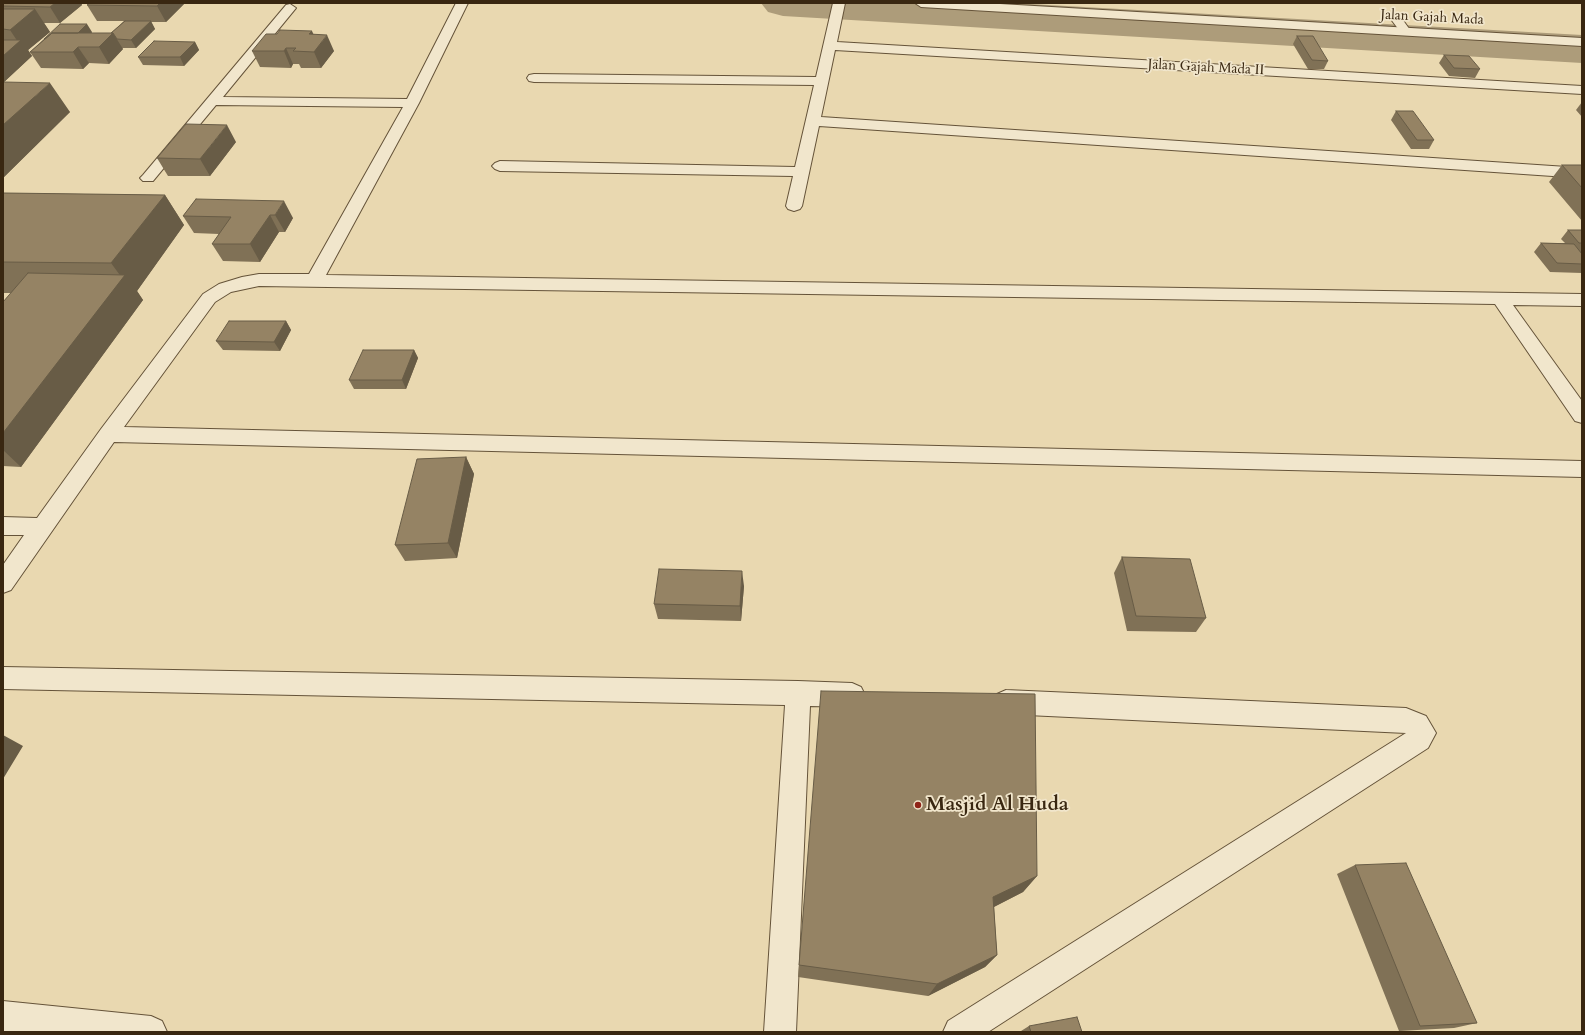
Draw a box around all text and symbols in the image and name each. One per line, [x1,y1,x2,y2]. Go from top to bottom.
street label: Jalan Gajah Mada [1380,7,1484,29]
street label: Jalan Gajah Mada II [1147,57,1265,79]
place label: Masjid Al Huda [926,793,1069,817]
marker: Masjid Al Huda [913,800,923,810]

